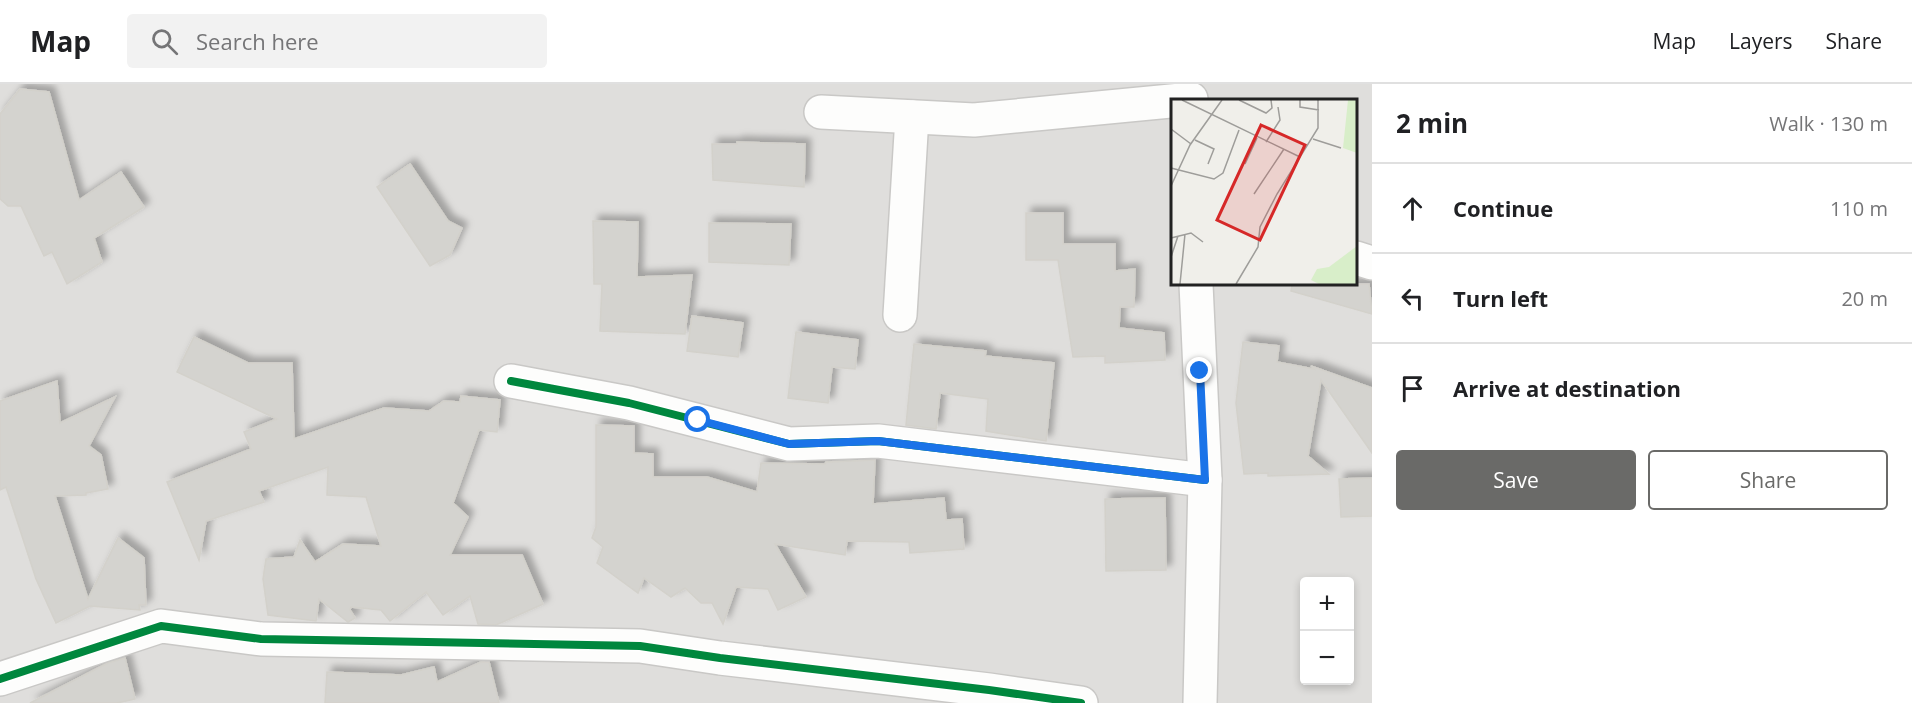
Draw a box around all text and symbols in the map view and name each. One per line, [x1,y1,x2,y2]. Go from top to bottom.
search box [127,14,547,68]
text: Map [30,22,91,60]
icon: search [148,25,181,58]
text: Search here [196,26,319,56]
text: Map [1653,27,1696,55]
text: Layers [1729,27,1793,55]
text: Share [1826,27,1882,55]
inset map [1171,99,1357,285]
text: 2 min [1396,105,1468,141]
text: Walk · 130 m [1769,110,1888,137]
icon: ahead [1396,192,1429,225]
text: Continue [1453,193,1553,223]
text: 110 m [1830,195,1888,222]
icon: left [1396,282,1429,315]
text: Turn left [1453,283,1548,313]
text: 20 m [1841,285,1888,312]
route end [1186,357,1212,383]
icon: arrive [1396,372,1429,405]
text: Arrive at destination [1453,373,1681,403]
route start [684,406,710,432]
button: Save [1396,450,1636,510]
button: Share [1648,450,1888,510]
map controls [1300,577,1354,685]
button: + [1300,577,1354,631]
button: − [1300,631,1354,685]

